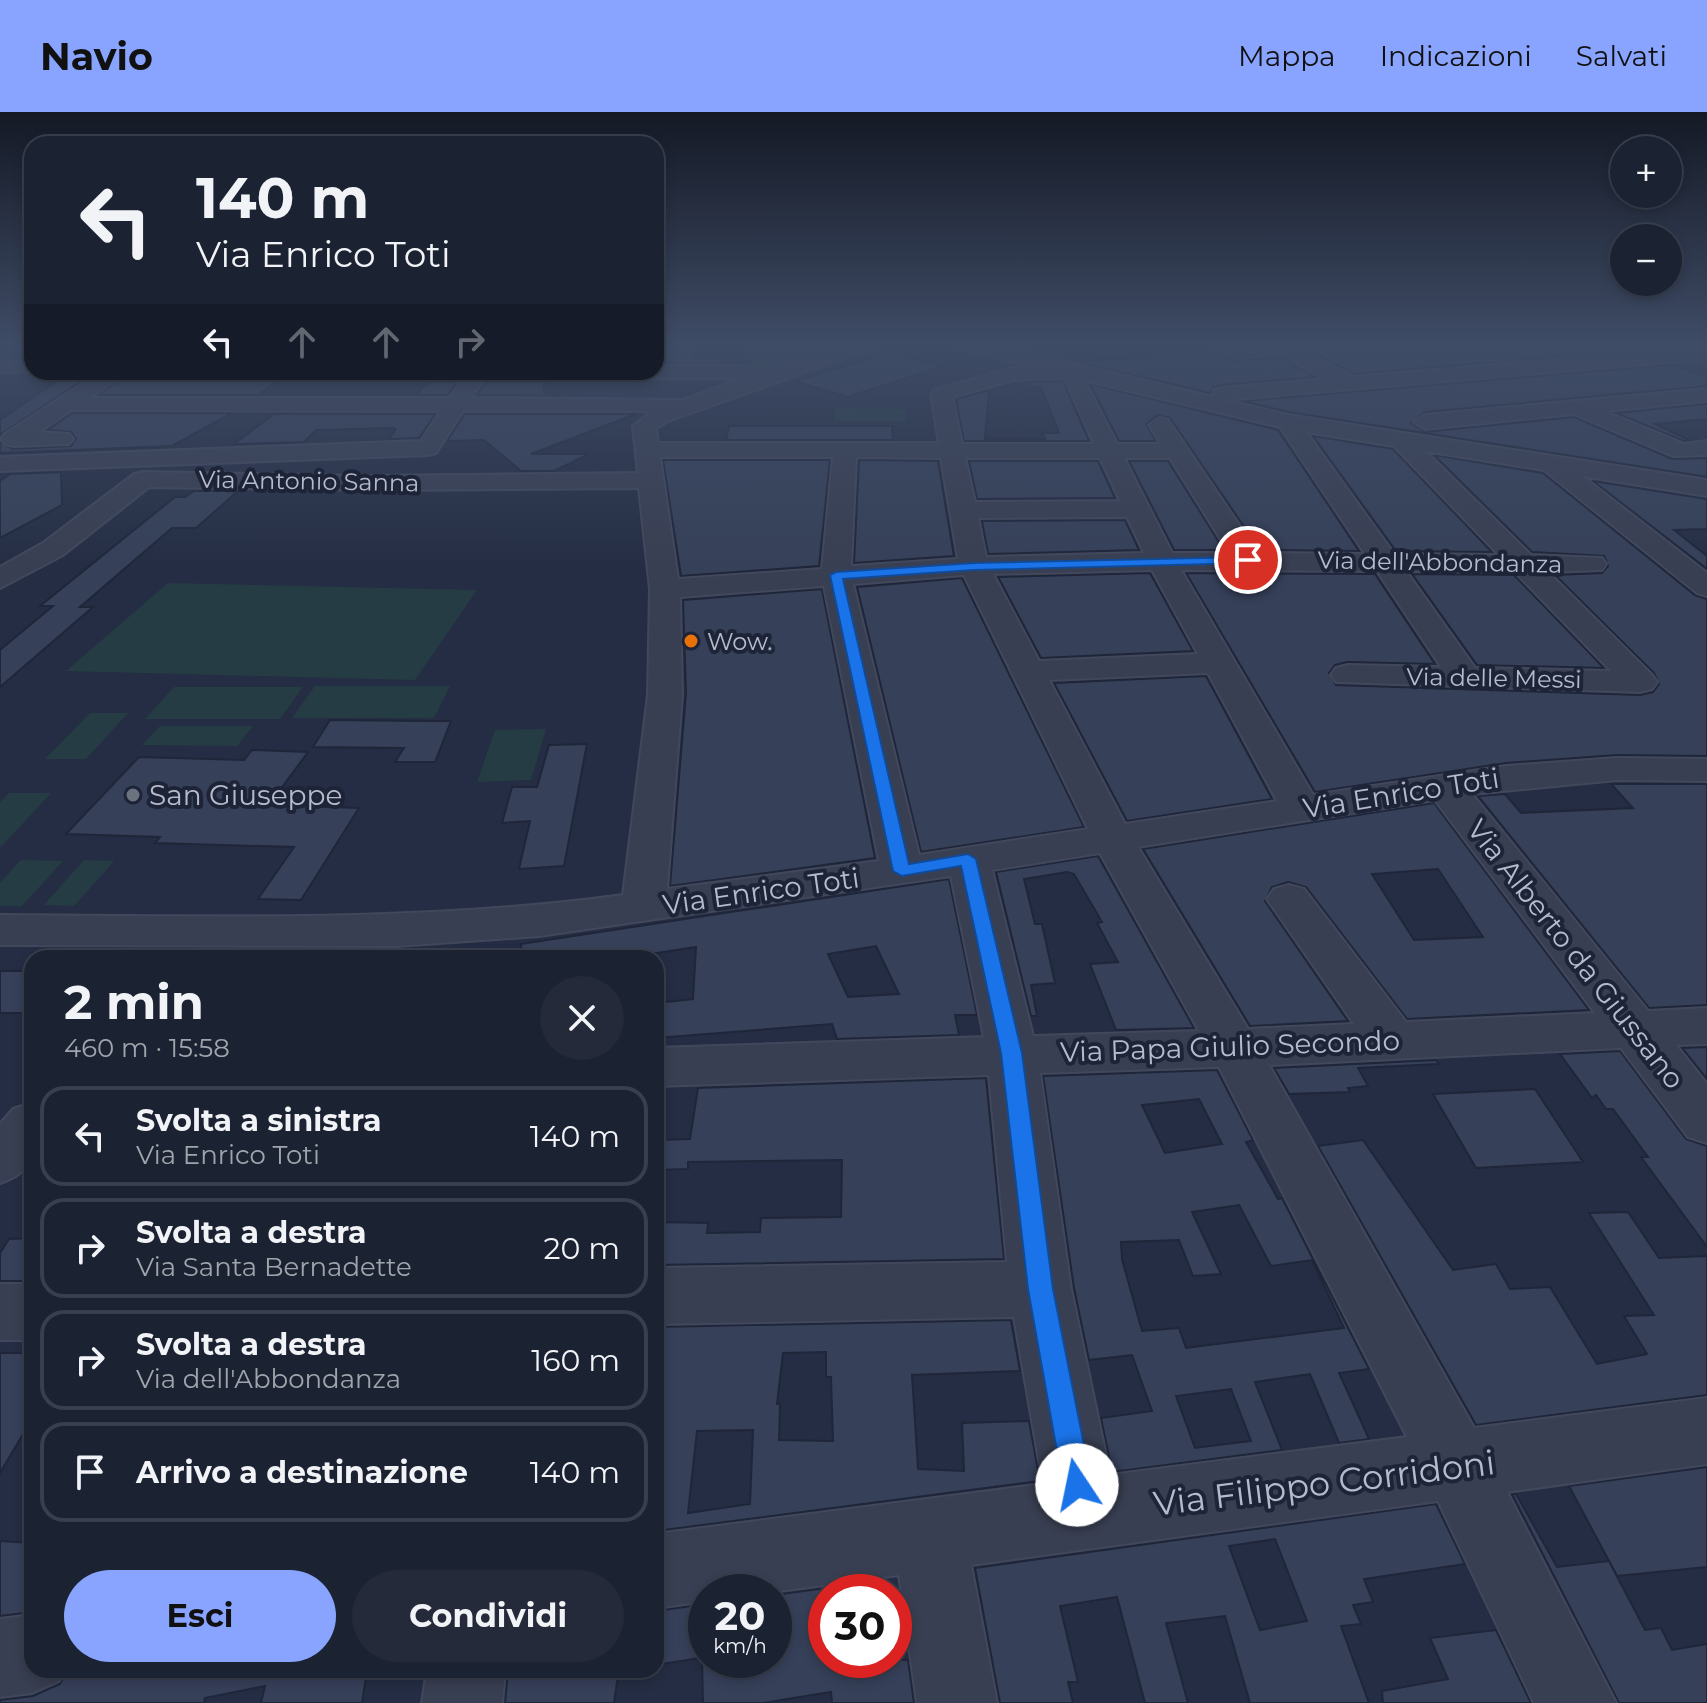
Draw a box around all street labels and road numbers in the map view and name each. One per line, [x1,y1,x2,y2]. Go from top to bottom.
street label: Via Antonio Sanna [198,465,420,497]
street label: Via dell'Abbondanza [1317,545,1563,579]
street label: Via delle Messi [1406,662,1582,694]
street label: Via Enrico Toti [1301,761,1501,825]
street label: Via Alberto da Giussano [1460,813,1692,1095]
street label: Via Enrico Toti [661,860,861,922]
street label: Via Papa Giulio Secondo [1060,1023,1400,1069]
street label: Via Filippo Corridoni [1151,1441,1497,1525]

